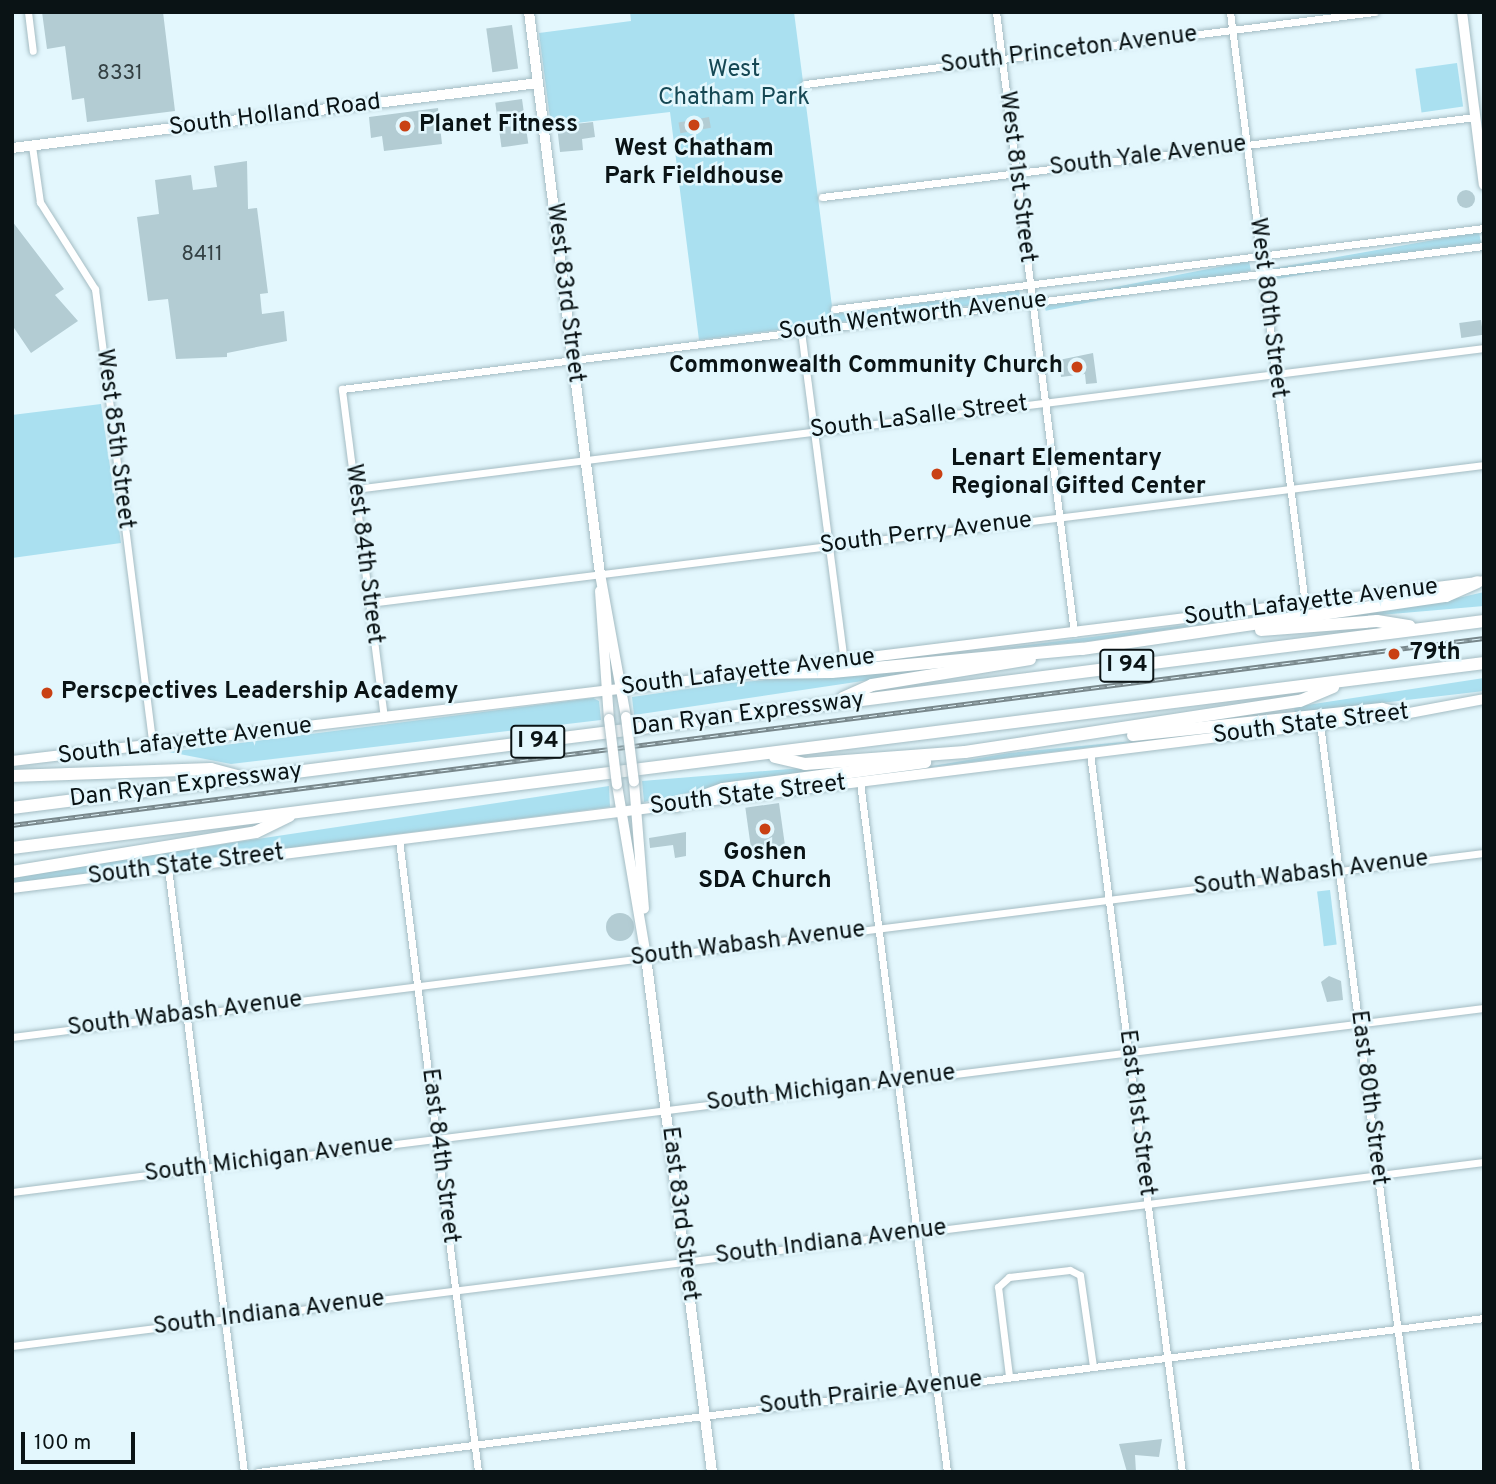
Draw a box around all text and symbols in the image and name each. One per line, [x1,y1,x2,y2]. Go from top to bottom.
street label: South Princeton Avenue [939,21,1199,81]
park label: West Chatham Park [658,57,810,113]
house number: 8331 [97,61,143,87]
street label: South Holland Road [168,89,382,143]
street label: West 81st Street [991,89,1041,265]
place label: Planet Fitness [419,112,578,140]
marker: West Chatham Park Fieldhouse [686,117,702,133]
marker: Planet Fitness [397,118,413,134]
street label: South Yale Avenue [1047,131,1249,183]
place label: West Chatham Park Fieldhouse [604,136,784,192]
street label: West 83rd Street [539,201,589,385]
street label: West 80th Street [1242,216,1292,400]
house number: 8411 [181,242,223,268]
street label: South Wentworth Avenue [777,286,1049,348]
street label: West 85th Street [89,347,139,531]
place label: Commonwealth Community Church [669,353,1063,381]
marker: Commonwealth Community Church [1069,359,1085,375]
street label: South LaSalle Street [809,390,1029,446]
place label: Lenart Elementary Regional Gifted Center [951,446,1206,502]
street label: West 84th Street [338,462,388,646]
marker: Lenart Elementary Regional Gifted Center [929,466,945,482]
street label: South Perry Avenue [818,507,1034,561]
street label: South Lafayette Avenue [1182,573,1440,633]
place label: 79th [1410,640,1461,668]
street label: South Lafayette Avenue [619,643,877,703]
marker: 79th [1384,644,1404,664]
road number: I 94 [1099,646,1155,686]
place label: Perscpectives Leadership Academy [61,679,459,707]
marker: Perscpectives Leadership Academy [39,685,55,701]
street label: Dan Ryan Expressway [630,686,866,744]
street label: South State Street [1211,699,1411,751]
street label: South Lafayette Avenue [56,712,314,772]
road number: I 94 [510,722,566,762]
street label: Dan Ryan Expressway [68,757,304,815]
street label: South State Street [648,770,848,822]
marker: Goshen SDA Church [757,821,773,837]
street label: South State Street [86,840,286,892]
place label: Goshen SDA Church [698,840,832,896]
street label: South Wabash Avenue [1191,845,1431,903]
street label: South Wabash Avenue [628,916,868,974]
street label: South Wabash Avenue [65,986,305,1044]
street label: East 80th Street [1343,1009,1393,1187]
street label: East 81st Street [1112,1028,1160,1198]
street label: South Michigan Avenue [704,1059,958,1119]
street label: East 84th Street [414,1067,464,1245]
street label: East 83rd Street [654,1125,704,1303]
street label: South Michigan Avenue [142,1130,396,1190]
street label: South Indiana Avenue [713,1214,949,1272]
street label: South Indiana Avenue [151,1285,387,1343]
street label: South Prairie Avenue [757,1366,985,1422]
scale bar [24,1418,138,1462]
text: 100 m [34,1430,91,1457]

